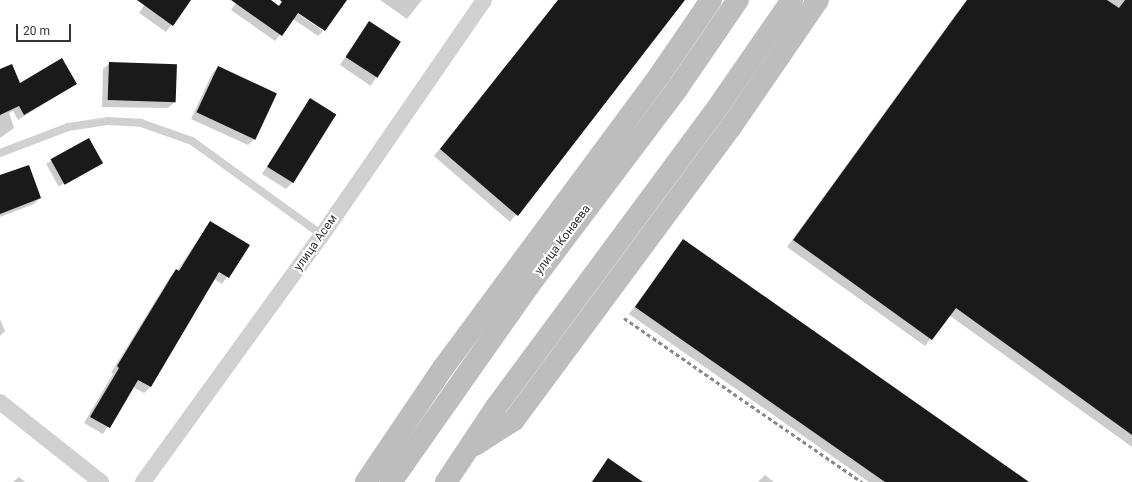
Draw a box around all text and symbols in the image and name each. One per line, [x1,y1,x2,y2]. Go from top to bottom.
scale bar [18,16,73,42]
text: 20 m [23,24,50,38]
street label: улица Конаева [532,202,594,278]
street label: улица Асем [291,212,341,274]

